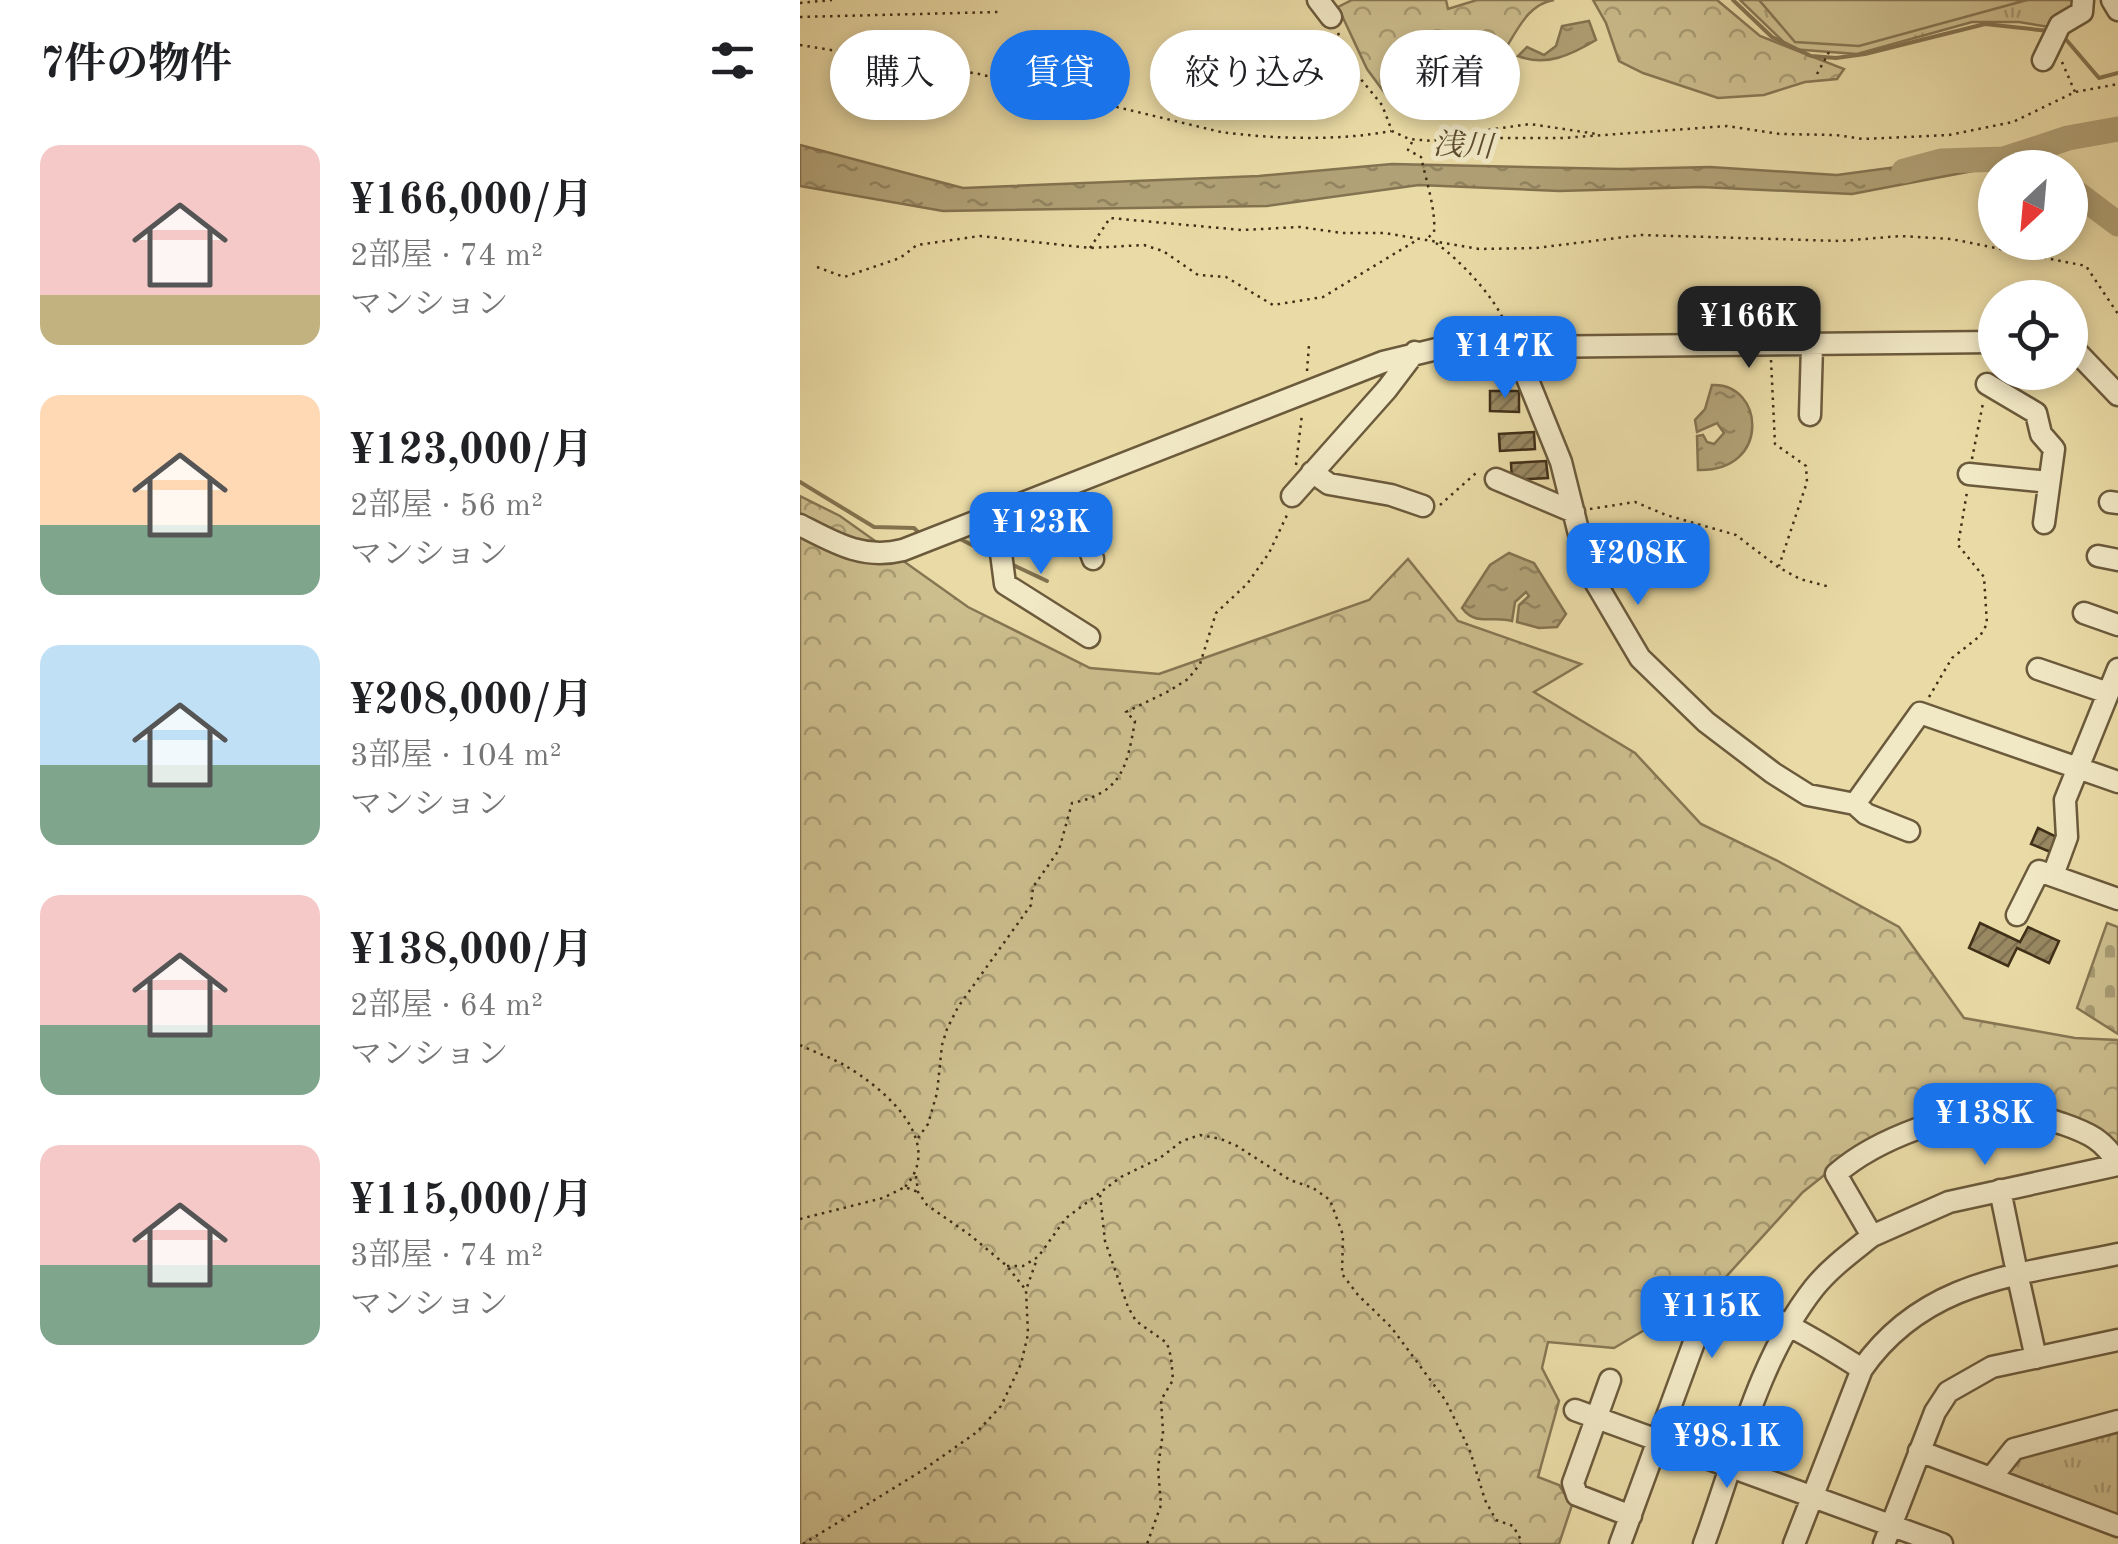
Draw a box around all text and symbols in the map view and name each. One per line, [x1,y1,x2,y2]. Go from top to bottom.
chip: 購入 [830,30,970,120]
chip: 賃貸 [990,30,1130,120]
chip: 絞り込み [1150,30,1360,120]
chip: 新着 [1380,30,1520,120]
icon: filters [705,33,760,88]
text: 7件の物件 [40,45,232,87]
water label: 浅川 [1432,127,1497,164]
north arrow [1978,150,2088,260]
map controls [1978,150,2088,390]
text: ¥166,000/月 [350,181,593,223]
icon: home [120,185,240,305]
text: 2部屋 · 74 m² [350,241,543,273]
button: locate [1978,280,2088,390]
pin: ¥166K [1679,286,1819,371]
text: マンション [350,290,509,322]
text: ¥166K [1700,302,1798,334]
pin: ¥147K [1435,316,1575,401]
text: ¥147K [1456,332,1554,364]
text: ¥123,000/月 [350,431,593,473]
icon: home [120,435,240,555]
text: 2部屋 · 56 m² [350,491,543,523]
pin: ¥123K [971,492,1111,577]
text: ¥123K [992,508,1090,540]
pin: ¥208K [1568,523,1708,608]
text: ¥208K [1589,539,1687,571]
text: マンション [350,540,509,572]
text: ¥208,000/月 [350,681,593,723]
icon: home [120,685,240,805]
text: 3部屋 · 104 m² [350,741,562,773]
text: マンション [350,790,509,822]
text: ¥138,000/月 [350,931,593,973]
icon: home [120,935,240,1055]
text: 2部屋 · 64 m² [350,991,543,1023]
text: マンション [350,1040,509,1072]
pin: ¥138K [1915,1083,2055,1168]
text: ¥138K [1936,1099,2034,1131]
text: ¥115,000/月 [350,1181,593,1223]
icon: home [120,1185,240,1305]
text: 3部屋 · 74 m² [350,1241,543,1273]
pin: ¥115K [1642,1276,1782,1361]
text: マンション [350,1290,509,1322]
text: ¥115K [1663,1292,1761,1324]
pin: ¥98.1K [1646,1406,1808,1491]
text: ¥98.1K [1673,1422,1781,1454]

